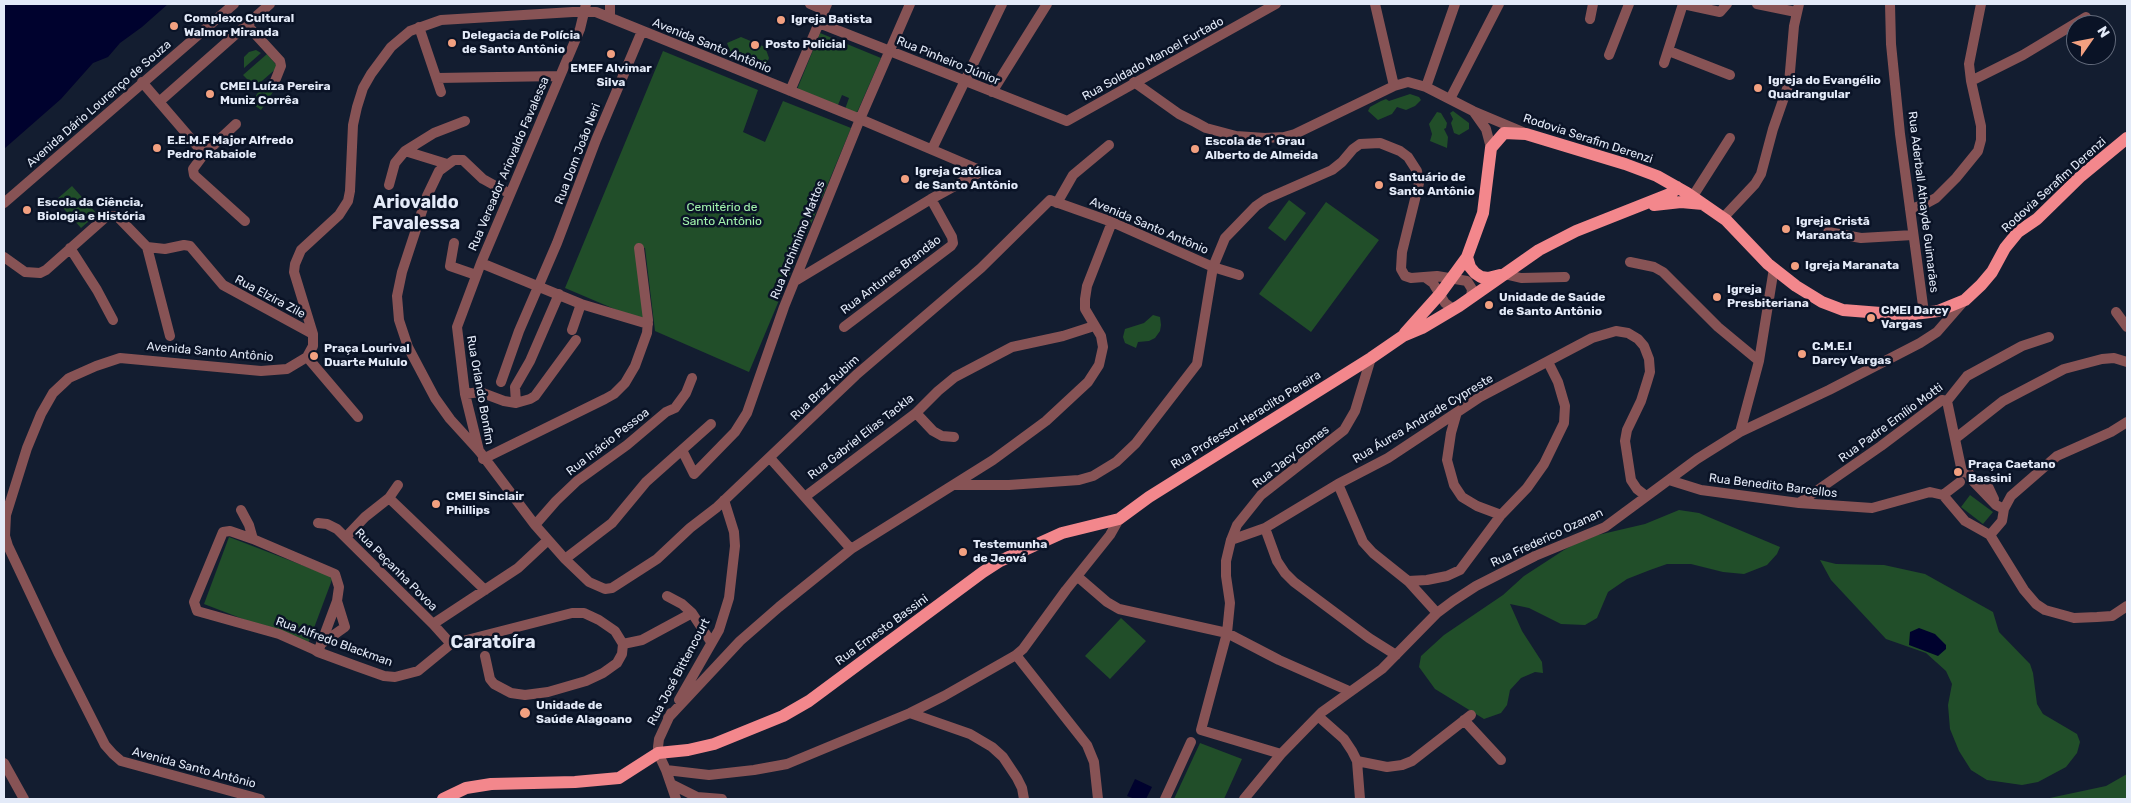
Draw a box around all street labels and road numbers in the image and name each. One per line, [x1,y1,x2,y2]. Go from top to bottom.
street label: Rua Soldado Manoel Furtado [1080,14,1226,104]
street label: Avenida Santo Antônio [650,15,774,77]
street label: Rua Pinheiro Júnior [894,34,1002,88]
street label: Avenida Dário Lourenço de Souza [24,37,174,171]
street label: Rua Vereador Ariovaldo Favalessa [466,75,552,253]
street label: Rua Dom João Neri [552,102,604,206]
street label: Rodovia Serafim Derenzi [1521,111,1655,167]
street label: Rua Aderball Athayde Guimarães [1905,111,1941,293]
street label: Rodovia Serafim Derenzi [1999,134,2109,236]
street label: Rua Archimimo Mattos [768,179,828,301]
street label: Avenida Santo Antônio [1088,194,1210,258]
street label: Rua Antunes Brandão [838,233,944,317]
street label: Rua Elzira Zile [232,272,308,322]
street label: Rua Orlando Bonfim [463,334,497,446]
street label: Avenida Santo Antônio [146,339,274,365]
street label: Rua Braz Rubim [788,353,862,423]
street label: Rua Professor Heraclito Pereira [1168,368,1324,472]
street label: Rua Áurea Andrade Cypreste [1350,371,1496,467]
street label: Rua Padre Emílio Motti [1836,380,1946,466]
street label: Rua Gabriel Elias Tackla [805,391,917,483]
street label: Rua Inácio Pessoa [564,405,652,479]
street label: Rua Jacy Gomes [1250,423,1332,491]
street label: Rua Benedito Barcellos [1708,471,1838,501]
street label: Rua Frederico Ozanan [1488,506,1606,570]
street label: Rua Peçanha Povoa [352,526,440,614]
street label: Rua Ernesto Bassini [833,592,931,668]
street label: Rua Alfredo Blackman [274,614,394,670]
street label: Rua José Bittencourt [645,616,713,728]
street label: Avenida Santo Antônio [131,745,257,791]

